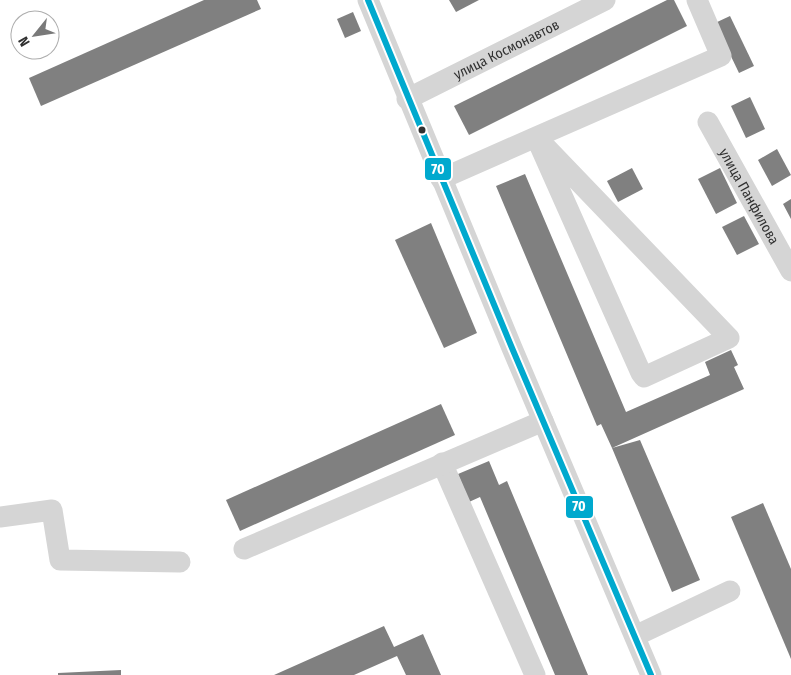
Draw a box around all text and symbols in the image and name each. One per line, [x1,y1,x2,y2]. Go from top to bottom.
north arrow [10,10,60,60]
street label: улица Космонавтов [451,16,562,83]
text: N [15,33,34,49]
unlabelled marker [417,125,427,135]
street label: улица Панфилова [716,145,783,247]
line badge: 70 [424,157,452,181]
text: 70 [431,161,445,178]
line badge: 70 [565,495,594,519]
text: 70 [572,498,586,515]

